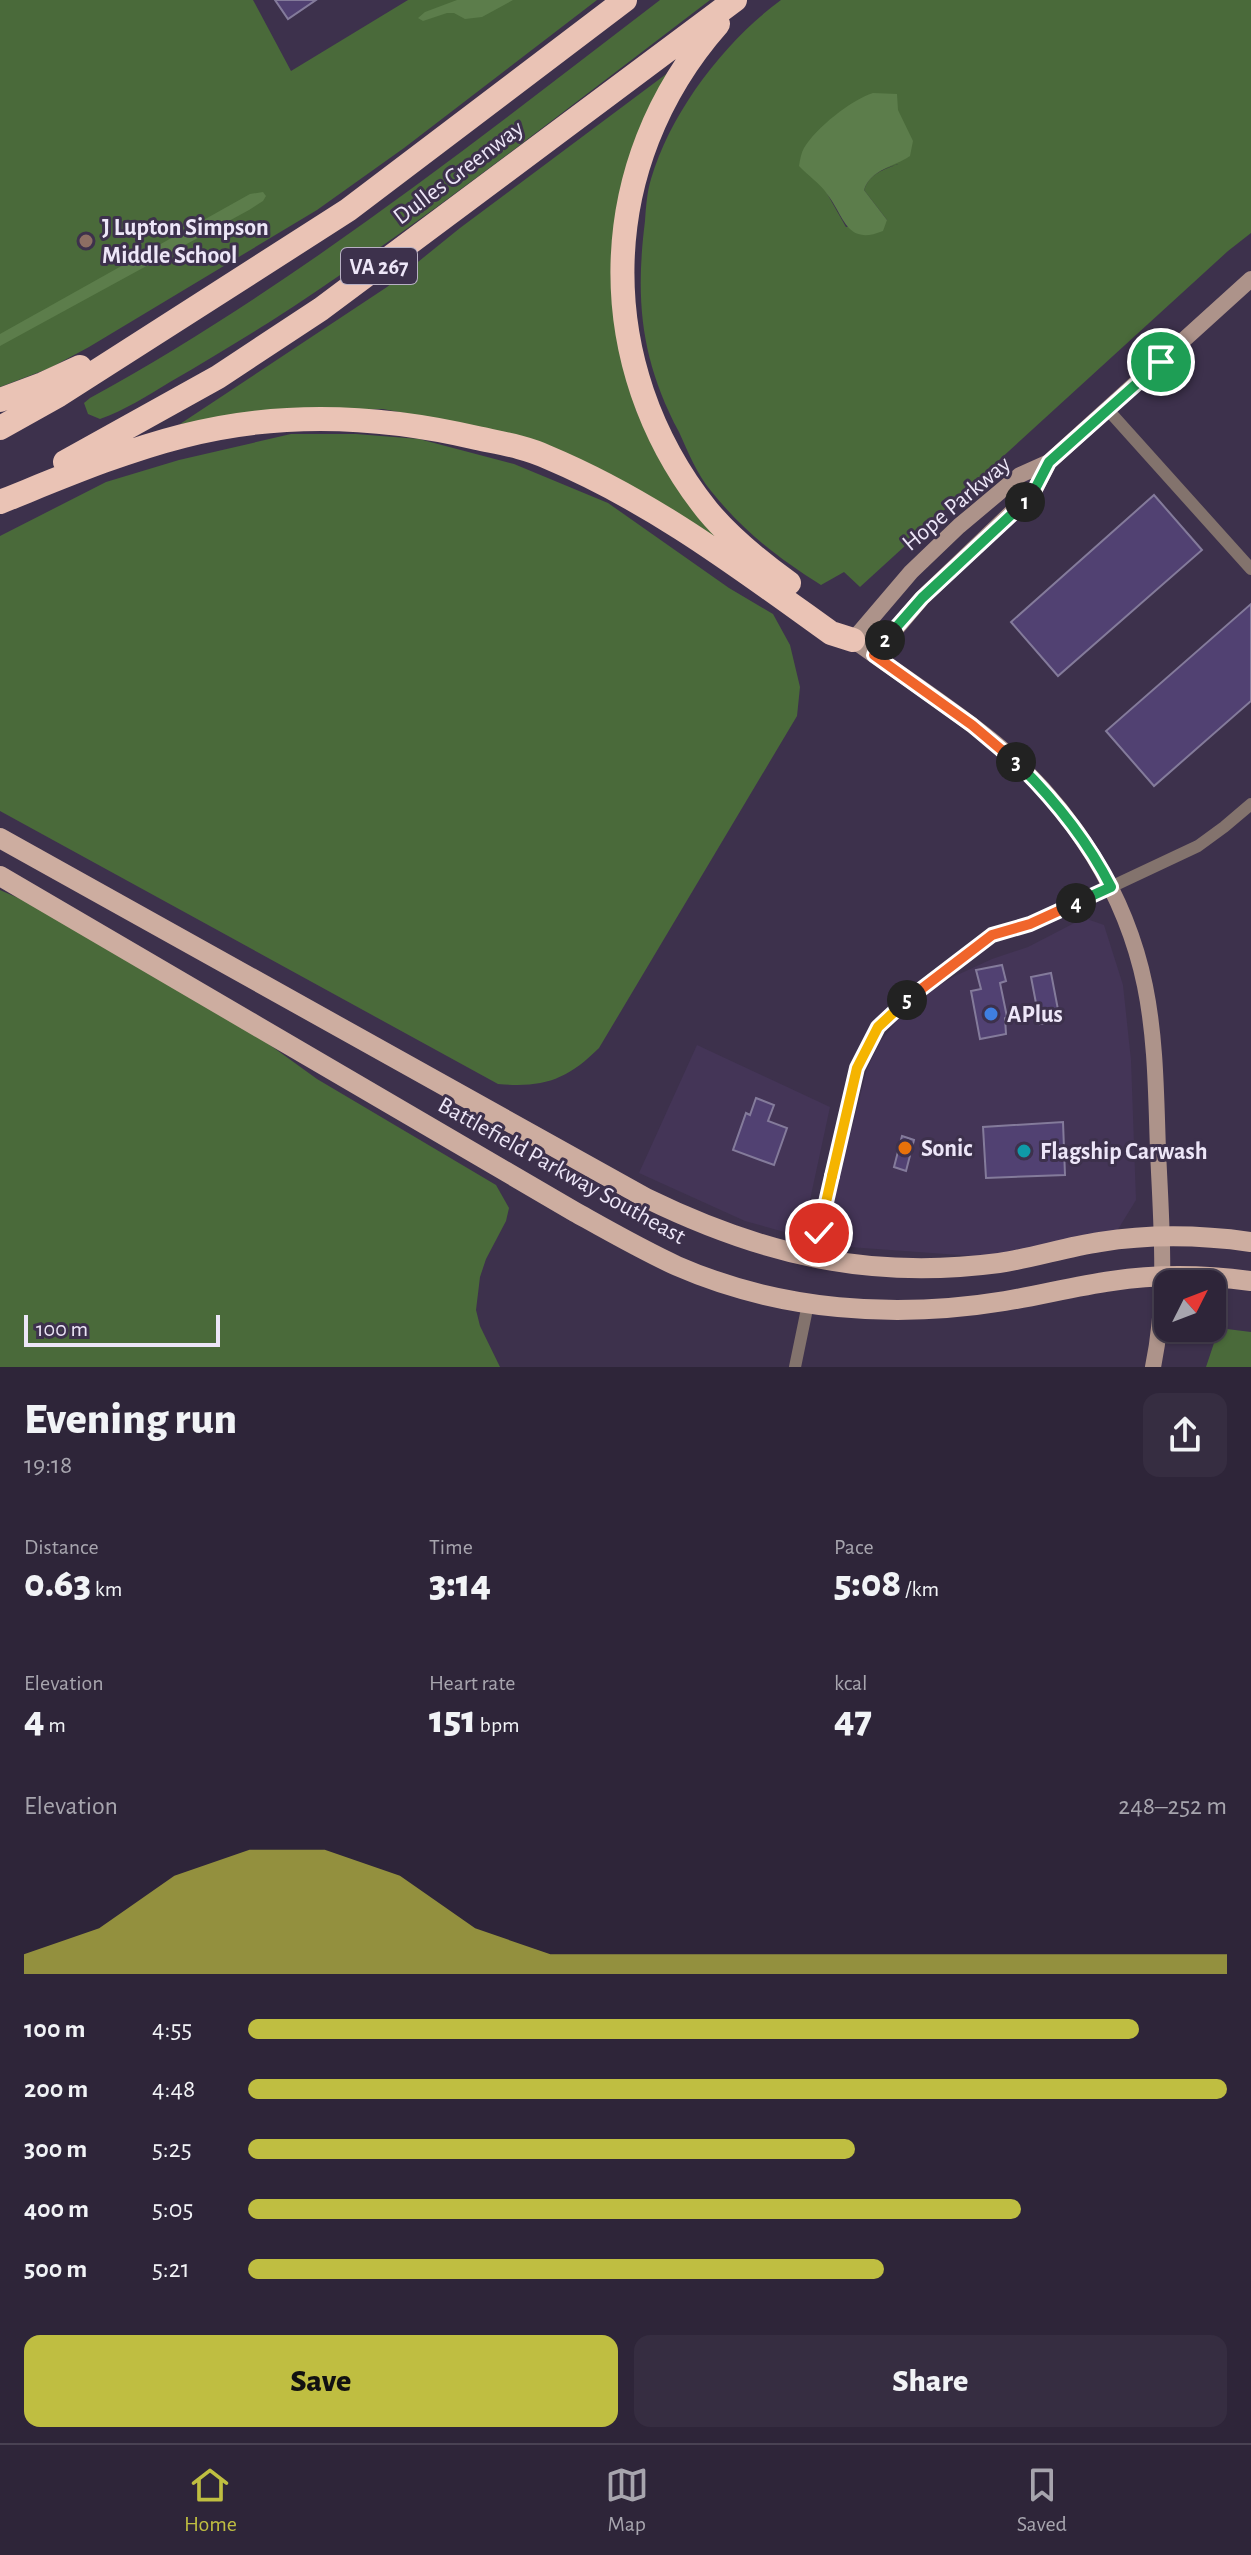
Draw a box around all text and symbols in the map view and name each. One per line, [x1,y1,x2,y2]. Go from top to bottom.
street label: Dulles Greenway [389,116,528,229]
place label: J Lupton Simpson Middle School [102,216,269,268]
marker: J Lupton Simpson Middle School [77,232,95,250]
road number: VA 267 [341,248,417,284]
pin [1127,328,1195,396]
icon: arrive [1139,340,1183,384]
street label: Hope Parkway [898,452,1015,556]
pin: 1 [1005,482,1045,522]
text: 1 [1021,491,1029,513]
pin: 2 [865,620,905,660]
text: 2 [880,629,890,651]
pin: 3 [996,742,1036,782]
text: 3 [1011,751,1021,773]
pin: 4 [1056,883,1096,923]
text: 4 [1070,892,1082,914]
pin: 5 [887,980,927,1020]
text: 5 [902,989,912,1011]
place label: APlus [1007,1003,1063,1027]
marker: APlus [982,1005,1000,1023]
street label: Battlefield Parkway Southeast [434,1093,690,1249]
place label: Sonic [921,1137,972,1161]
marker: Sonic [896,1139,914,1157]
place label: Flagship Carwash [1040,1140,1208,1164]
marker: Flagship Carwash [1015,1142,1033,1160]
pin [785,1199,853,1267]
icon: check [797,1211,841,1255]
north arrow [1154,1270,1226,1342]
map controls [1154,1270,1226,1342]
scale bar [24,1311,220,1347]
text: 100 m [36,1318,88,1340]
button: share [1143,1393,1227,1477]
text: Evening run [24,1398,237,1442]
text: 19:18 [24,1452,72,1478]
text: Distance [24,1536,99,1558]
text: Time [429,1536,473,1558]
text: Pace [834,1536,874,1558]
text: 0.63 [24,1564,91,1604]
text: 3:14 [429,1564,491,1604]
text: 5:08 [834,1564,901,1604]
text: km [91,1578,122,1600]
text: /km [901,1578,939,1600]
text: Elevation [24,1672,104,1694]
text: Heart rate [429,1672,515,1694]
text: kcal [834,1672,868,1694]
text: 4 [24,1700,45,1740]
text: 151 [429,1700,476,1740]
text: 47 [834,1700,872,1740]
text: m [45,1714,66,1736]
text: bpm [476,1714,520,1736]
text: Elevation [24,1793,118,1819]
text: 248–252 m [1118,1793,1227,1819]
text: 100 m [24,2016,85,2042]
text: 4:55 [152,2016,192,2042]
text: 200 m [24,2076,88,2102]
text: 4:48 [152,2076,195,2102]
text: 300 m [24,2136,87,2162]
text: 5:25 [152,2136,192,2162]
text: 400 m [24,2196,89,2222]
text: 5:05 [152,2196,193,2222]
text: 500 m [24,2256,87,2282]
text: 5:21 [152,2256,190,2282]
button: Save [24,2335,618,2427]
button: Share [634,2335,1227,2427]
tab: Home [184,2463,237,2537]
tab: Map [605,2463,649,2537]
tab: Saved [1017,2463,1067,2537]

